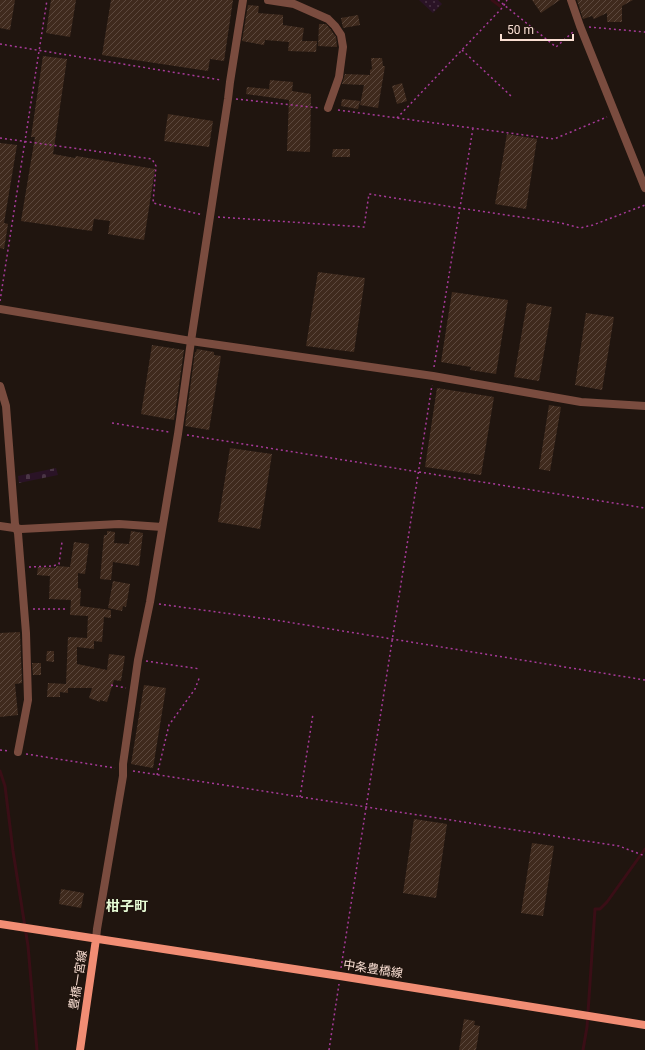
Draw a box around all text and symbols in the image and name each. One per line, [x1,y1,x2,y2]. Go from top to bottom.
scale bar [501,16,573,42]
text: 50 m [507,23,534,37]
district label: 柑子町 [106,898,148,914]
street label: 豊橋一宮線 [66,949,90,1011]
street label: 中条豊橋線 [342,957,404,981]

